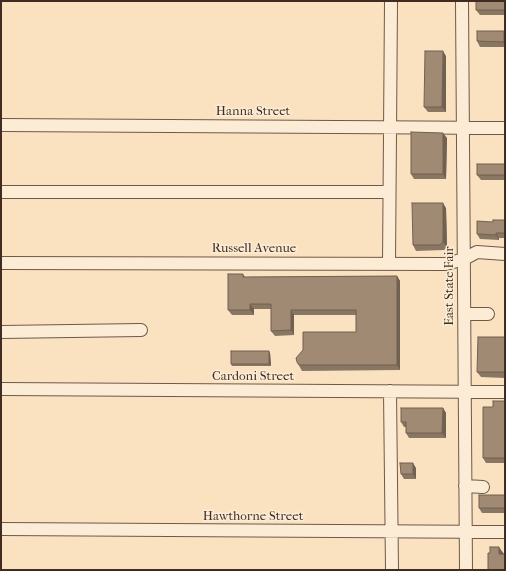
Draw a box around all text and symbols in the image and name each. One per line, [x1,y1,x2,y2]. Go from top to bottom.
street label: Hanna Street [216,104,290,120]
street label: Russell Avenue [212,241,296,257]
street label: East State Fair [442,246,458,326]
street label: Cardoni Street [212,369,294,385]
street label: Hawthorne Street [203,509,303,525]

